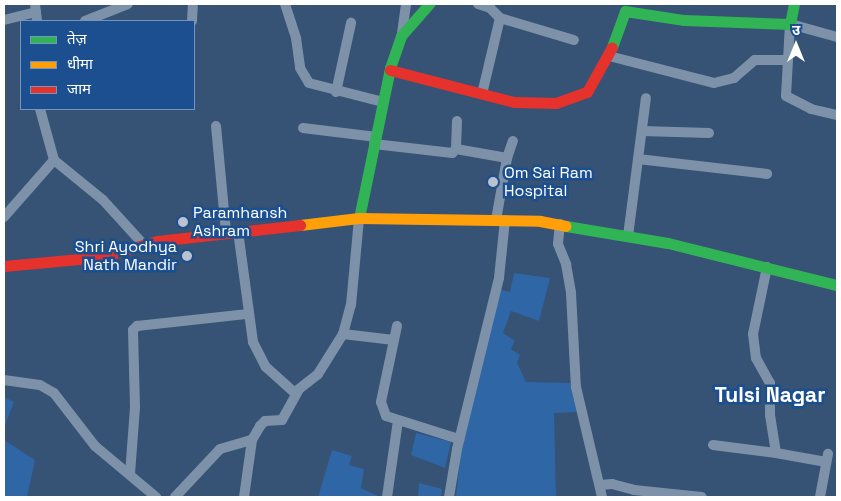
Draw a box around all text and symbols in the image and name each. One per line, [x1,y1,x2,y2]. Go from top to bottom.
legend [20,20,195,110]
north arrow [771,20,821,70]
text: उ [792,21,800,39]
text: तेज़ [67,29,87,48]
text: धीमा [67,54,93,73]
text: जाम [67,79,91,98]
place label: Om Sai Ram Hospital [504,163,593,201]
marker: Om Sai Ram Hospital [486,175,500,189]
place label: Paramhansh Ashram [193,203,287,241]
marker: Paramhansh Ashram [177,216,189,228]
place label: Shri Ayodhya Nath Mandir [75,237,177,275]
marker: Shri Ayodhya Nath Mandir [181,250,193,262]
district label: Tulsi Nagar [714,382,826,408]

